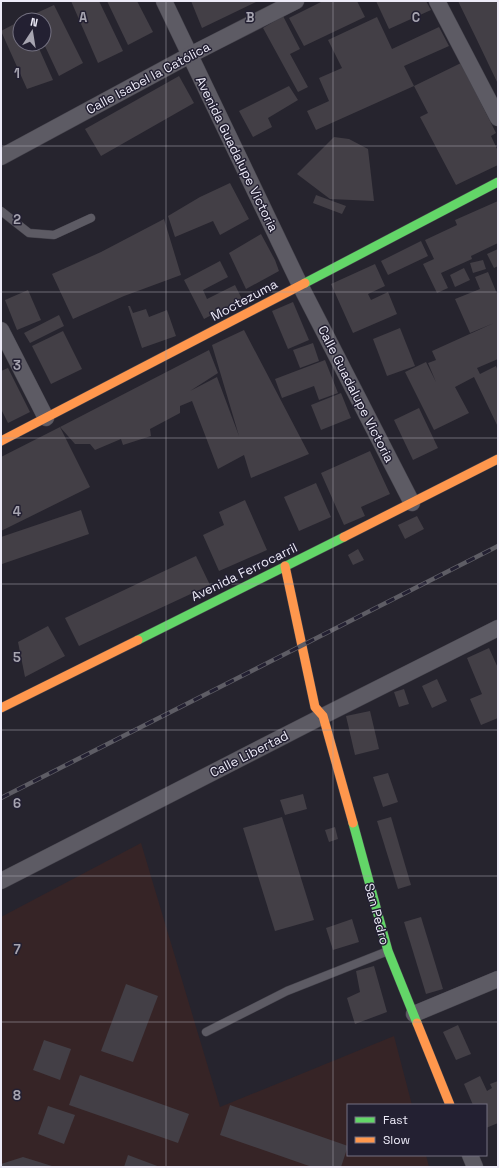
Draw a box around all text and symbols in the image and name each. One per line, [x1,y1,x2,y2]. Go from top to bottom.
text: A [79,9,88,26]
text: B [246,9,255,26]
text: C [412,9,420,26]
north arrow [12,12,52,52]
text: N [29,15,39,30]
street label: Calle Isabel la Católica [83,38,213,118]
text: 1 [14,65,20,82]
street label: Avenida Guadalupe Victoria [192,73,282,235]
text: 2 [13,211,21,228]
street label: Moctezuma [208,275,281,325]
street label: Calle Guadalupe Victoria [314,323,398,466]
text: 3 [13,357,21,374]
text: 4 [13,503,21,520]
street label: Avenida Ferrocarril [188,539,300,605]
text: 5 [13,649,21,666]
street label: Calle Libertad [207,727,291,781]
text: 6 [13,795,21,812]
street label: San Pedro [361,881,393,947]
text: 7 [13,941,21,958]
text: 8 [13,1087,21,1104]
legend [347,1104,487,1156]
text: Fast [383,1112,408,1128]
text: Slow [383,1132,410,1148]

